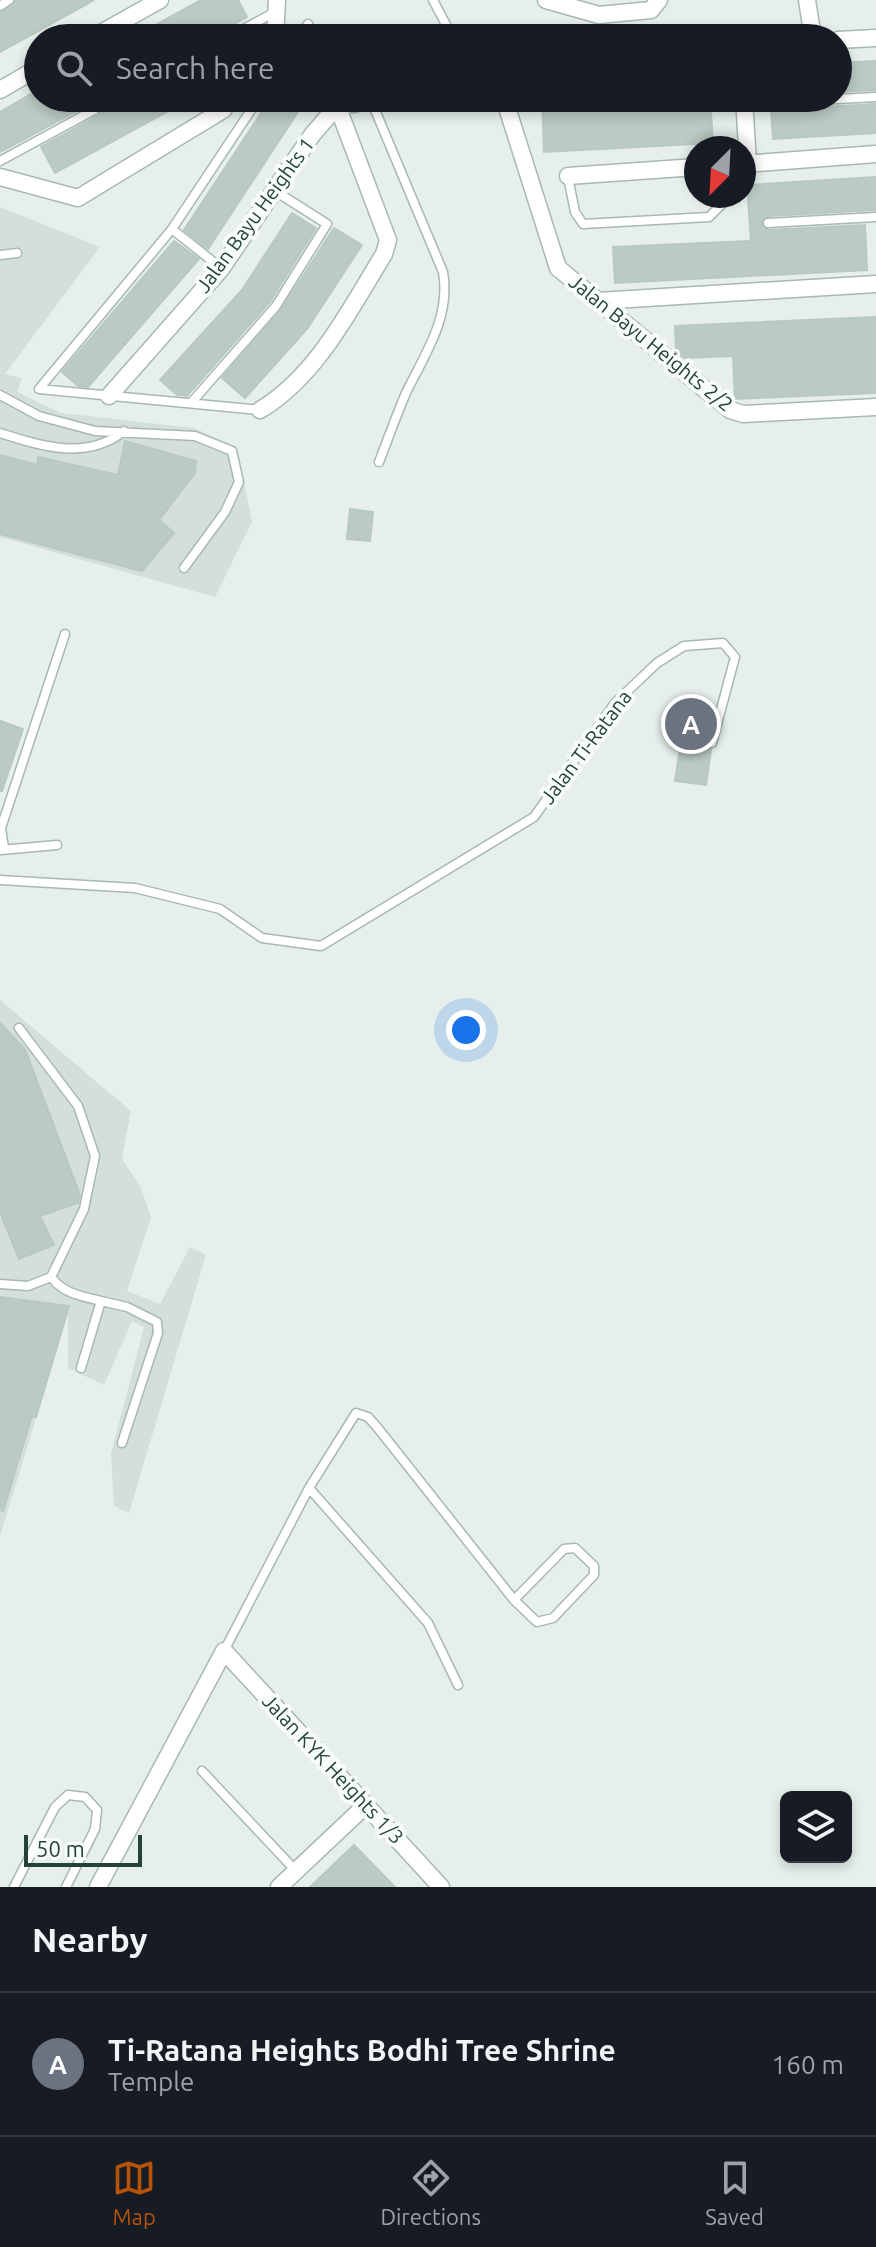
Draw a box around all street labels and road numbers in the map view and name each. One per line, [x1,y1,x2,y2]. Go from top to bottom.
street label: Jalan Bayu Heights 1 [191,133,318,296]
street label: Jalan Bayu Heights 2/2 [565,269,738,416]
street label: Jalan Ti-Ratana [535,685,636,808]
street label: Jalan KYK Heights 1/3 [258,1689,409,1848]

